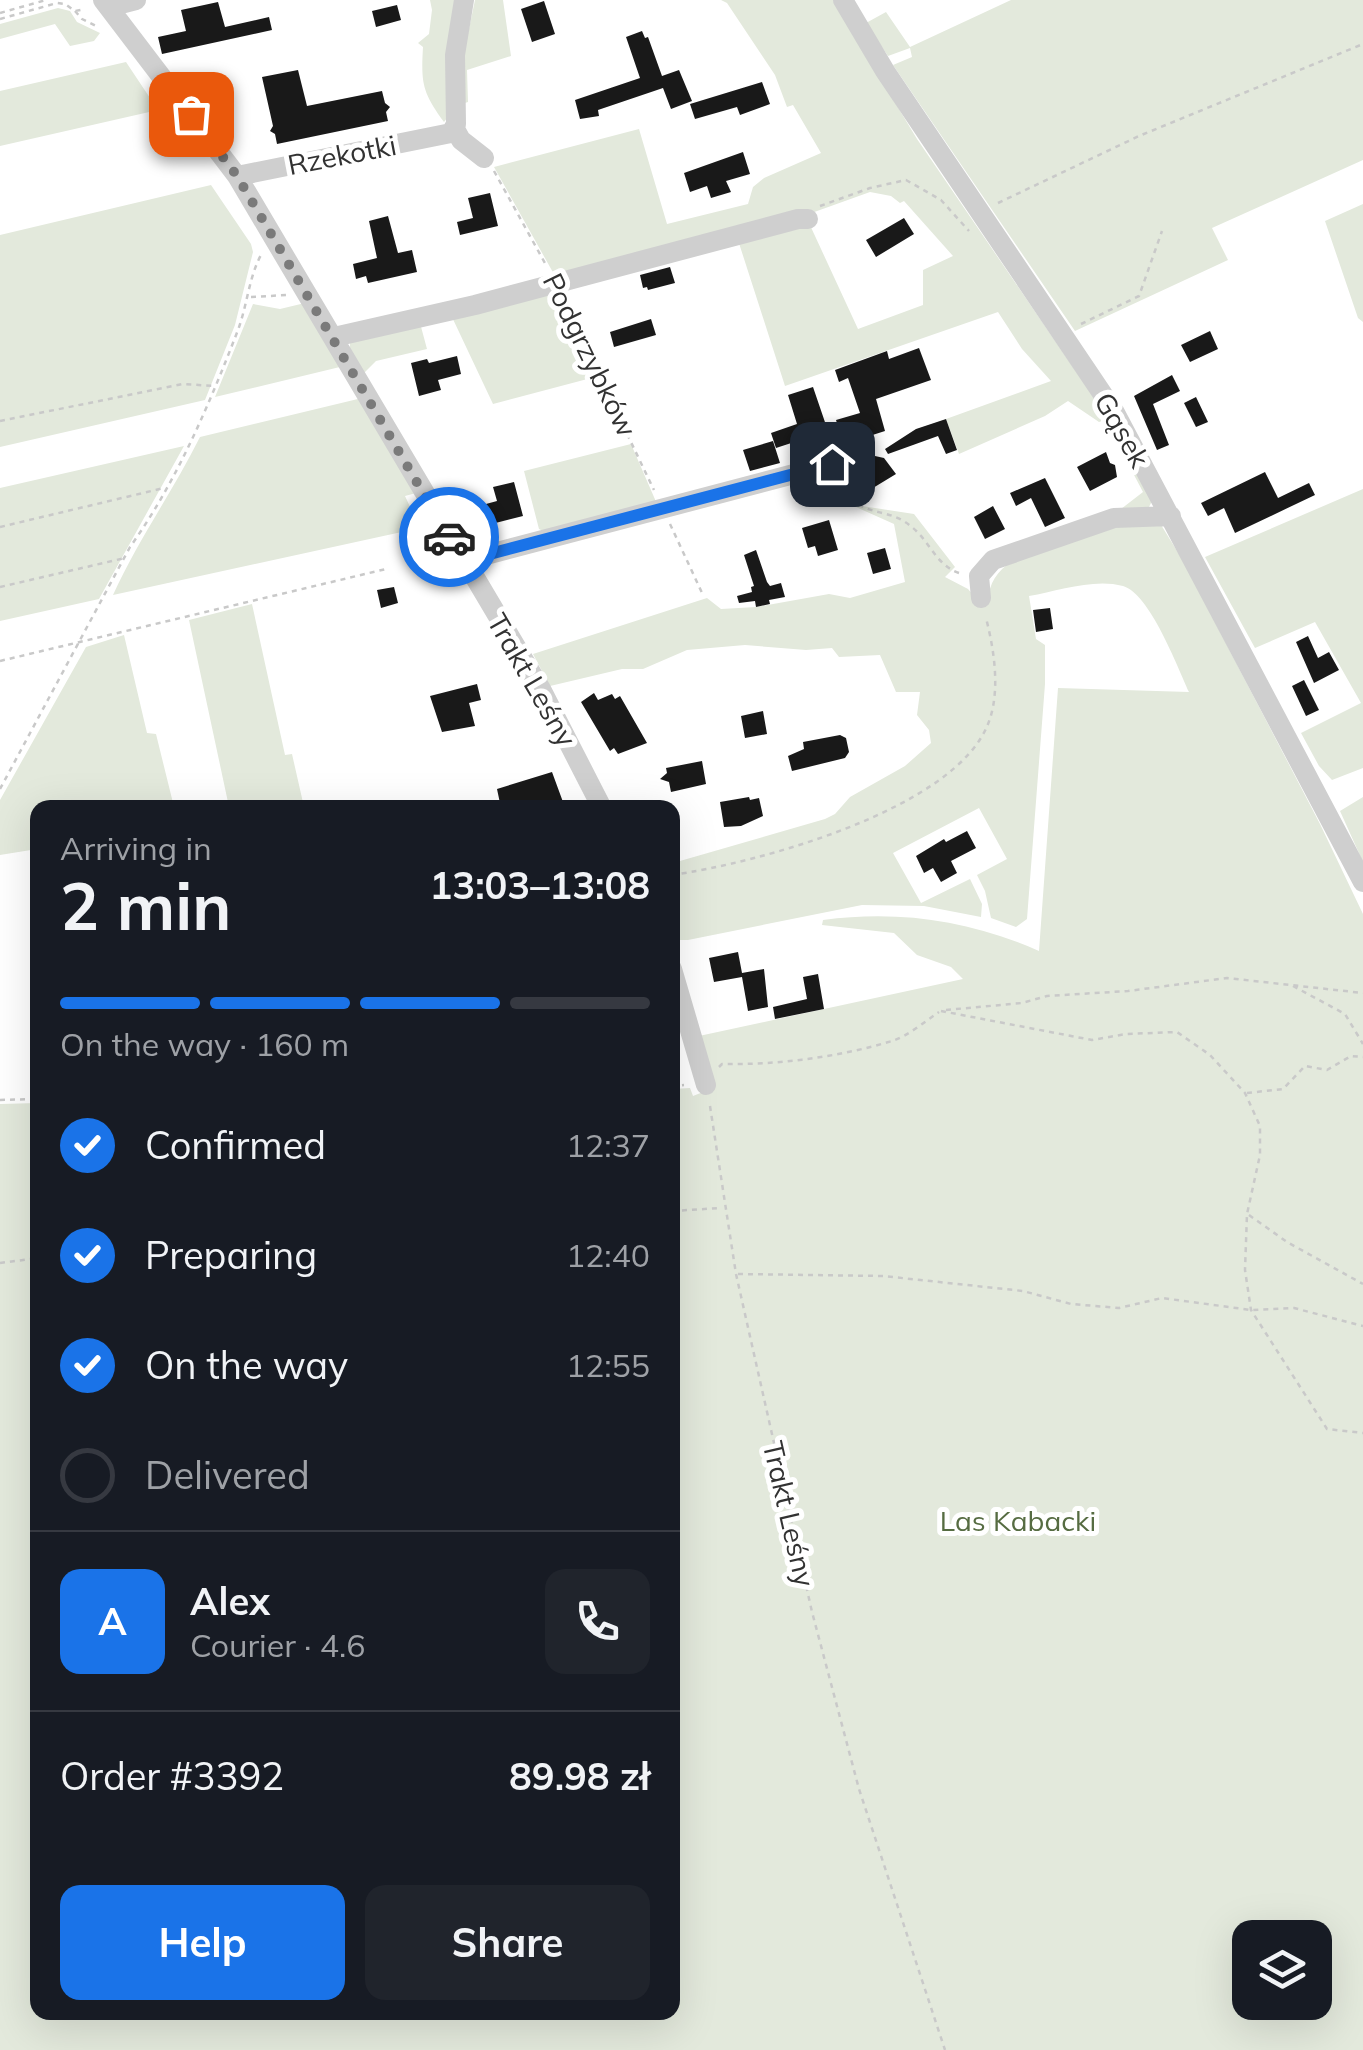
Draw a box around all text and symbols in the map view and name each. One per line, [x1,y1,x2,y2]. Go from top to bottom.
pin [149,72,234,157]
icon: bag [164,87,219,142]
street label: Rzekotki [285,127,399,182]
street label: Podgrzybków [536,267,645,442]
street label: Gąsek [1087,386,1158,474]
pin [790,422,875,507]
icon: home [805,437,860,492]
courier [399,487,499,587]
icon: car [422,510,477,565]
street label: Trakt Leśny [480,607,585,753]
text: Arriving in [60,828,212,868]
text: 13:03–13:08 [430,861,650,909]
text: 2 min [60,865,231,946]
text: On the way · 160 m [60,1024,349,1064]
icon: check [60,1118,115,1173]
text: Confirmed [145,1121,326,1169]
text: 12:37 [566,1125,650,1165]
icon: check [60,1228,115,1283]
text: Preparing [145,1231,317,1279]
text: 12:40 [566,1235,650,1275]
icon: check [60,1338,115,1393]
text: On the way [145,1341,348,1389]
text: 12:55 [566,1345,650,1385]
street label: Trakt Leśny [756,1438,823,1590]
text: Delivered [145,1451,310,1499]
park label: Las Kabacki [940,1503,1096,1538]
button: phone [545,1569,650,1674]
text: Alex [190,1577,270,1625]
text: A [98,1597,127,1645]
text: Courier · 4.6 [190,1625,366,1665]
text: Order #3392 [60,1752,284,1800]
text: 89.98 zł [509,1752,650,1800]
button: Help [60,1885,345,2000]
button: Share [365,1885,650,2000]
map controls [1232,1920,1332,2020]
button: layers [1232,1920,1332,2020]

